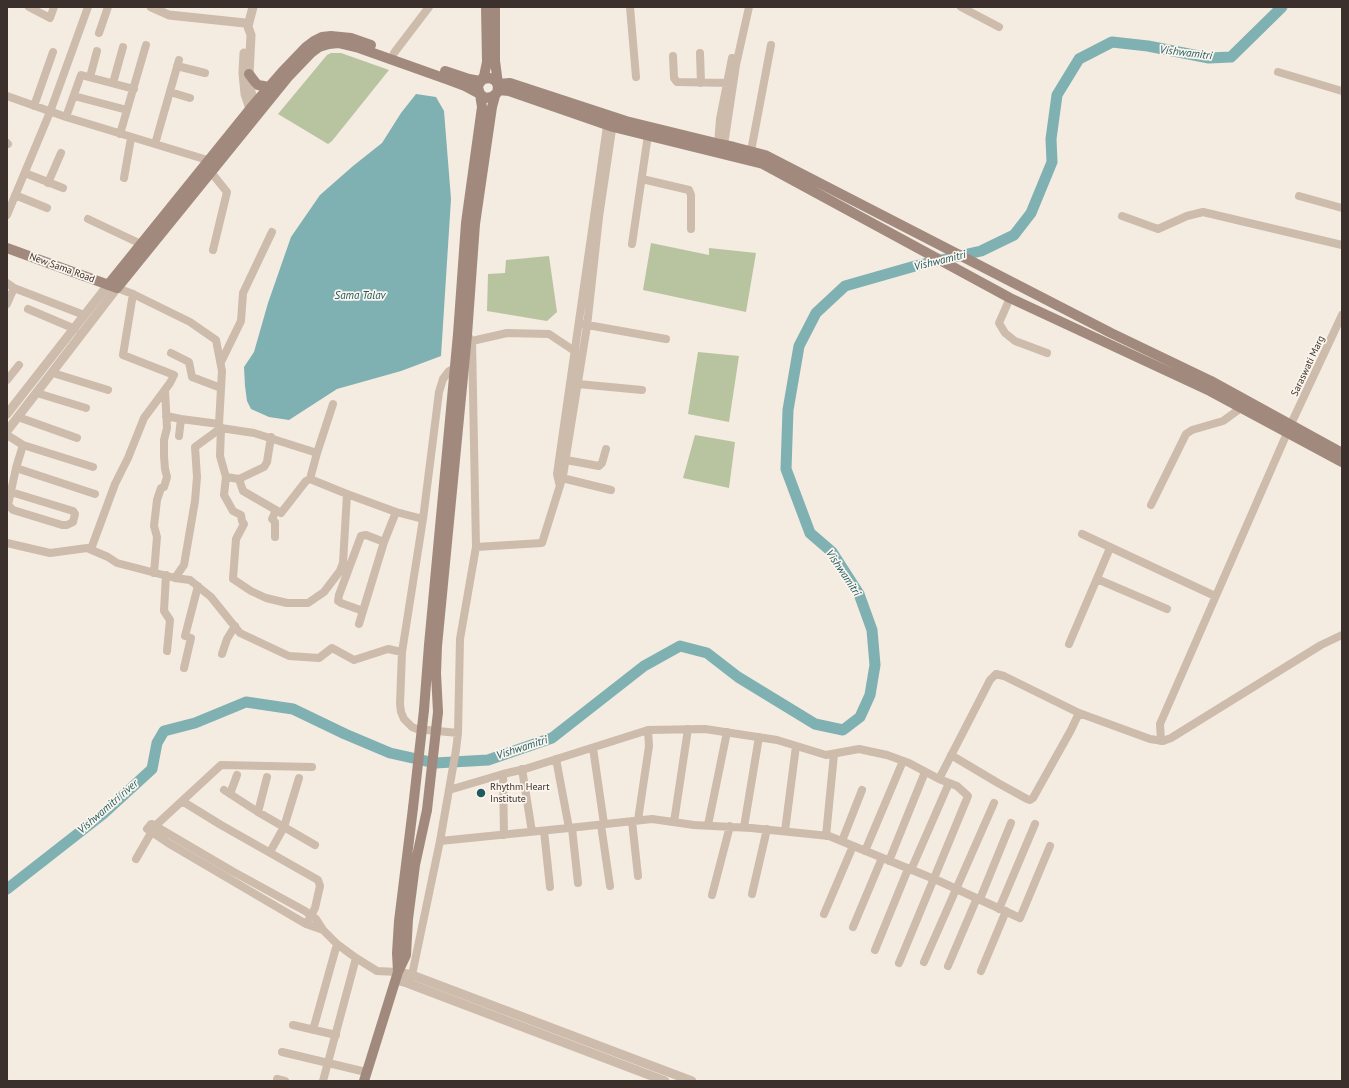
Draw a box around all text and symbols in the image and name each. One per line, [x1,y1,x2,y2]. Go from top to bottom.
water label: Vishwamitri [1159,43,1213,63]
water label: Vishwamitri [913,248,967,274]
street label: New Sama Road [28,251,96,285]
water label: Sama Talav [335,289,385,303]
street label: Saraswati Marg [1289,334,1327,398]
water label: Vishwamitri [823,547,863,599]
water label: Vishwamitri [495,734,549,762]
water label: Vishwamitri river [75,777,141,837]
place label: Rhythm Heart Institute [490,781,550,804]
marker: Rhythm Heart Institute [475,787,487,799]

